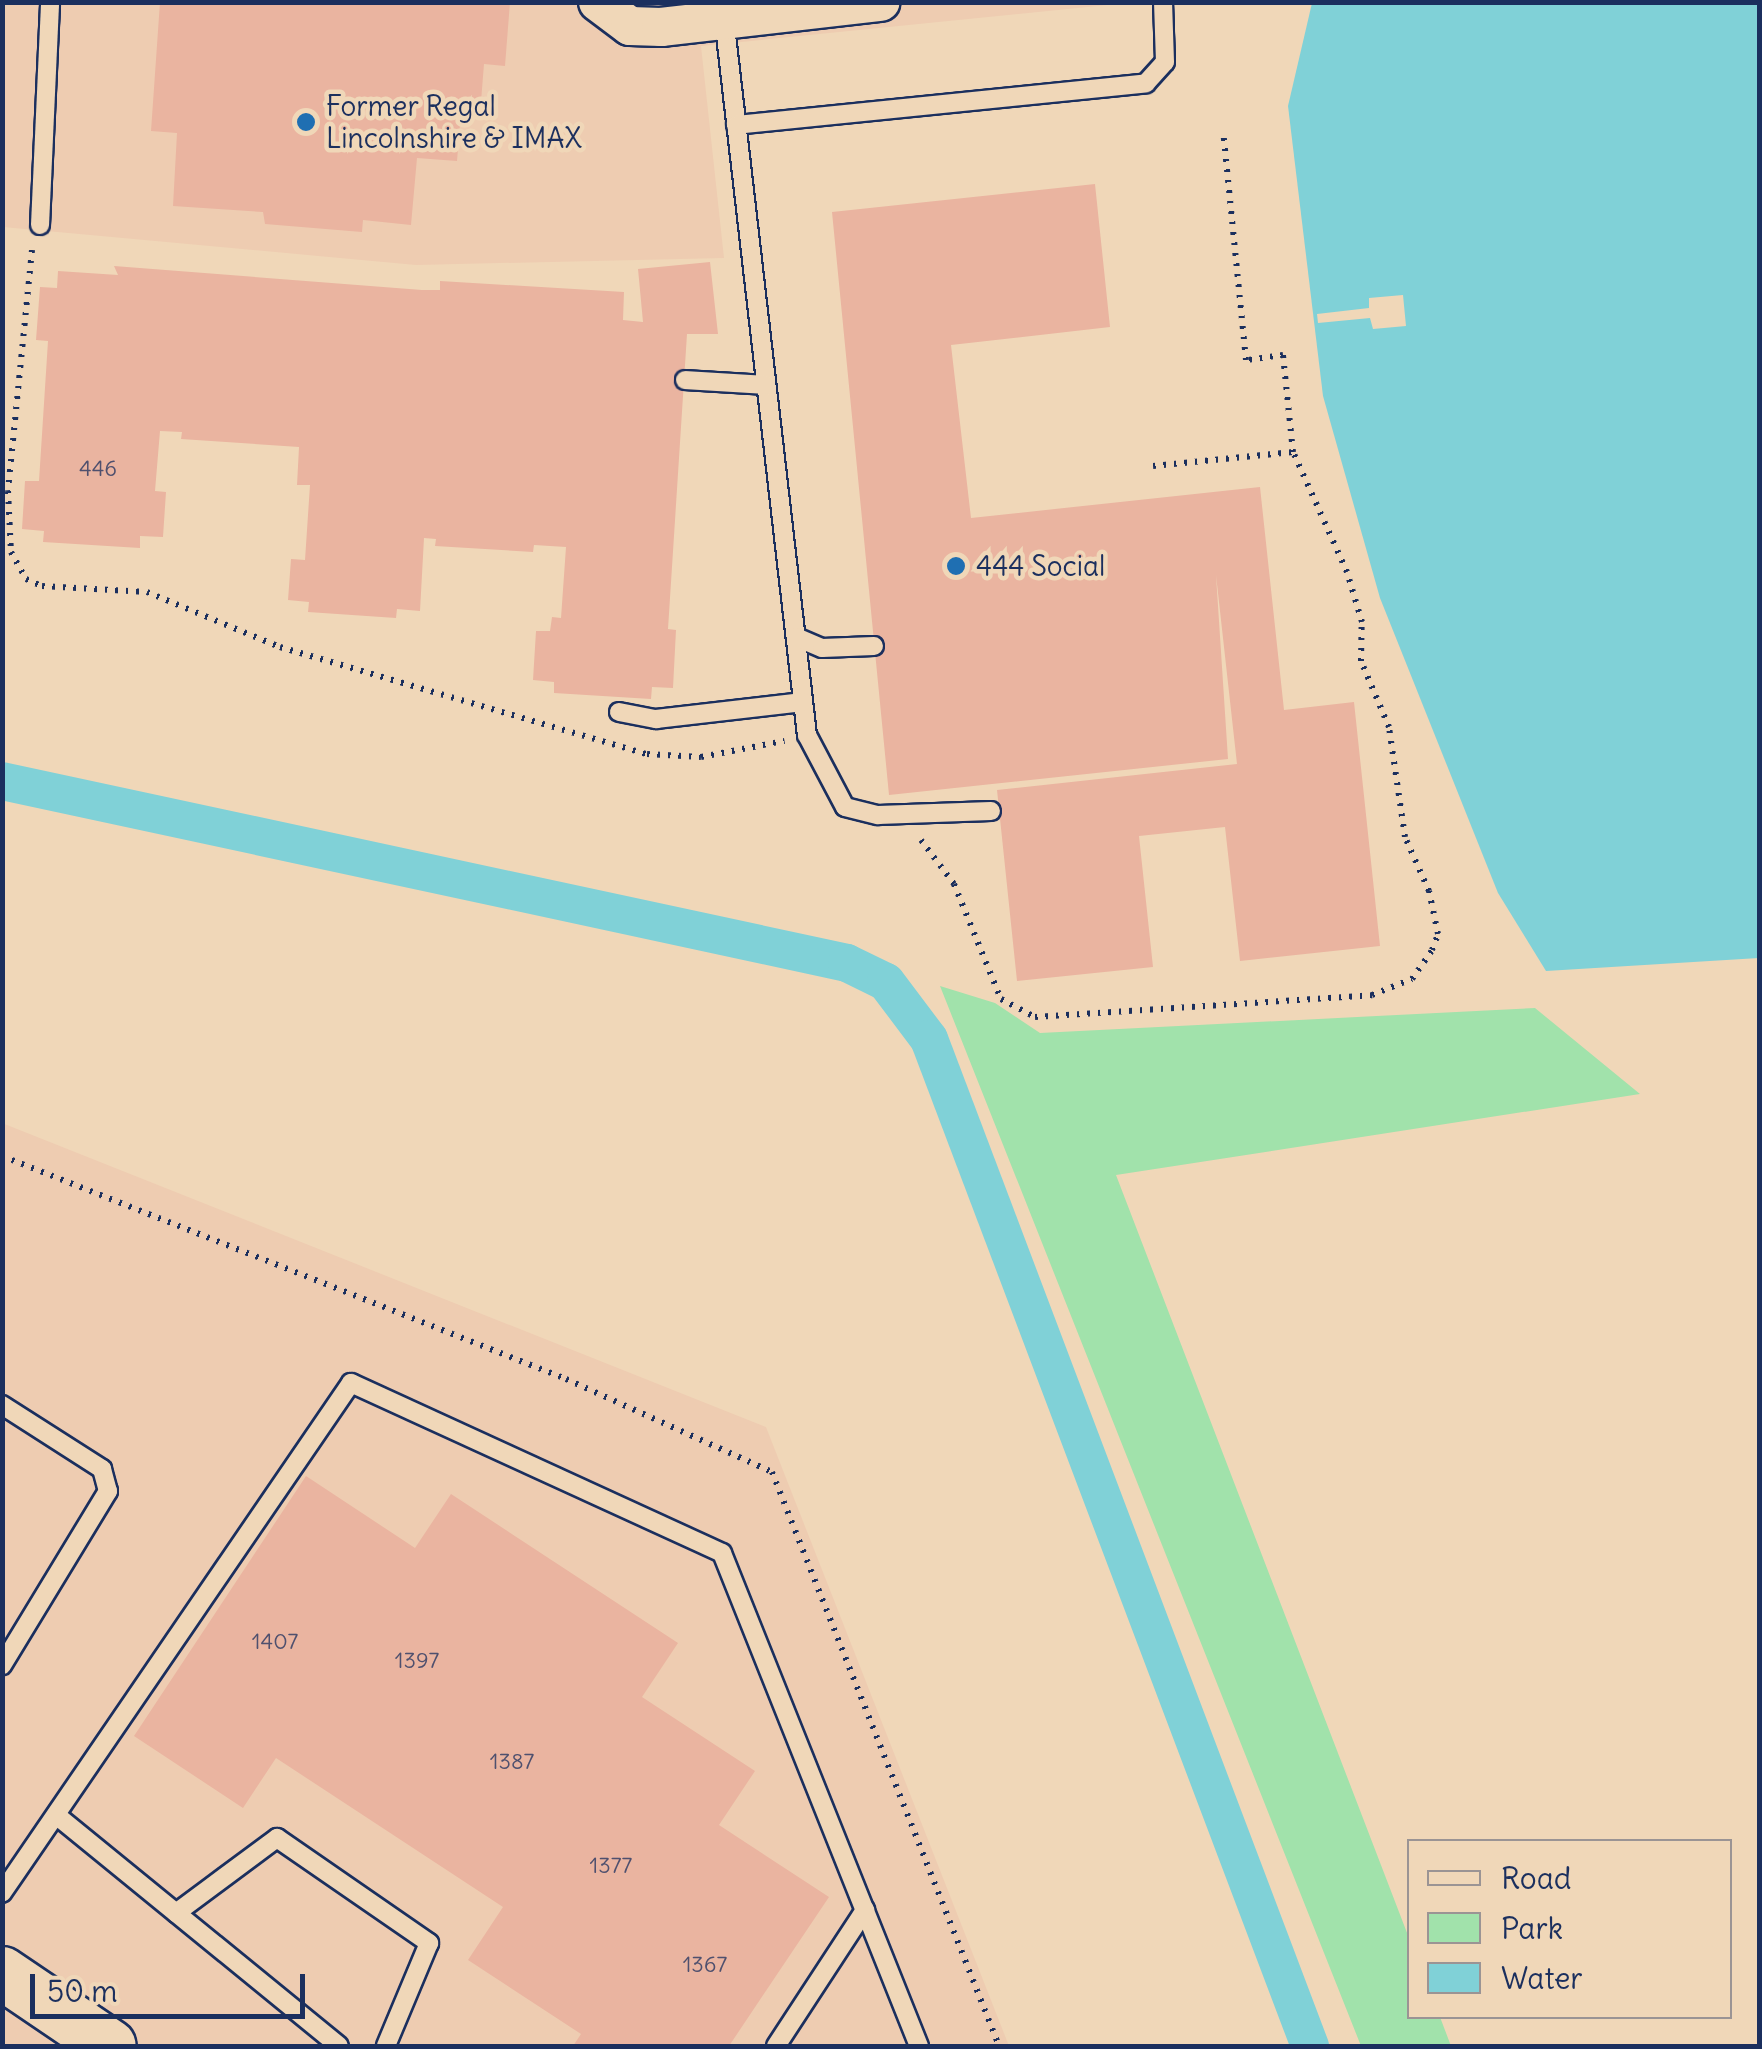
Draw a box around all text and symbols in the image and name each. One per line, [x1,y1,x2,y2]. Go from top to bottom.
place label: Former Regal Lincolnshire & IMAX [326,89,582,155]
marker: Former Regal Lincolnshire & IMAX [295,111,317,133]
house number: 446 [79,456,117,482]
place label: 444 Social [976,549,1105,583]
marker: 444 Social [945,555,967,577]
house number: 1407 [252,1629,298,1655]
house number: 1397 [395,1648,439,1674]
house number: 1387 [490,1749,534,1775]
legend [1407,1839,1732,2019]
house number: 1377 [590,1853,632,1879]
text: Road [1501,1859,1571,1897]
text: Park [1501,1909,1563,1947]
house number: 1367 [683,1952,727,1978]
scale bar [35,1954,310,2016]
text: Water [1501,1959,1583,1997]
text: 50 m [47,1972,117,2010]

